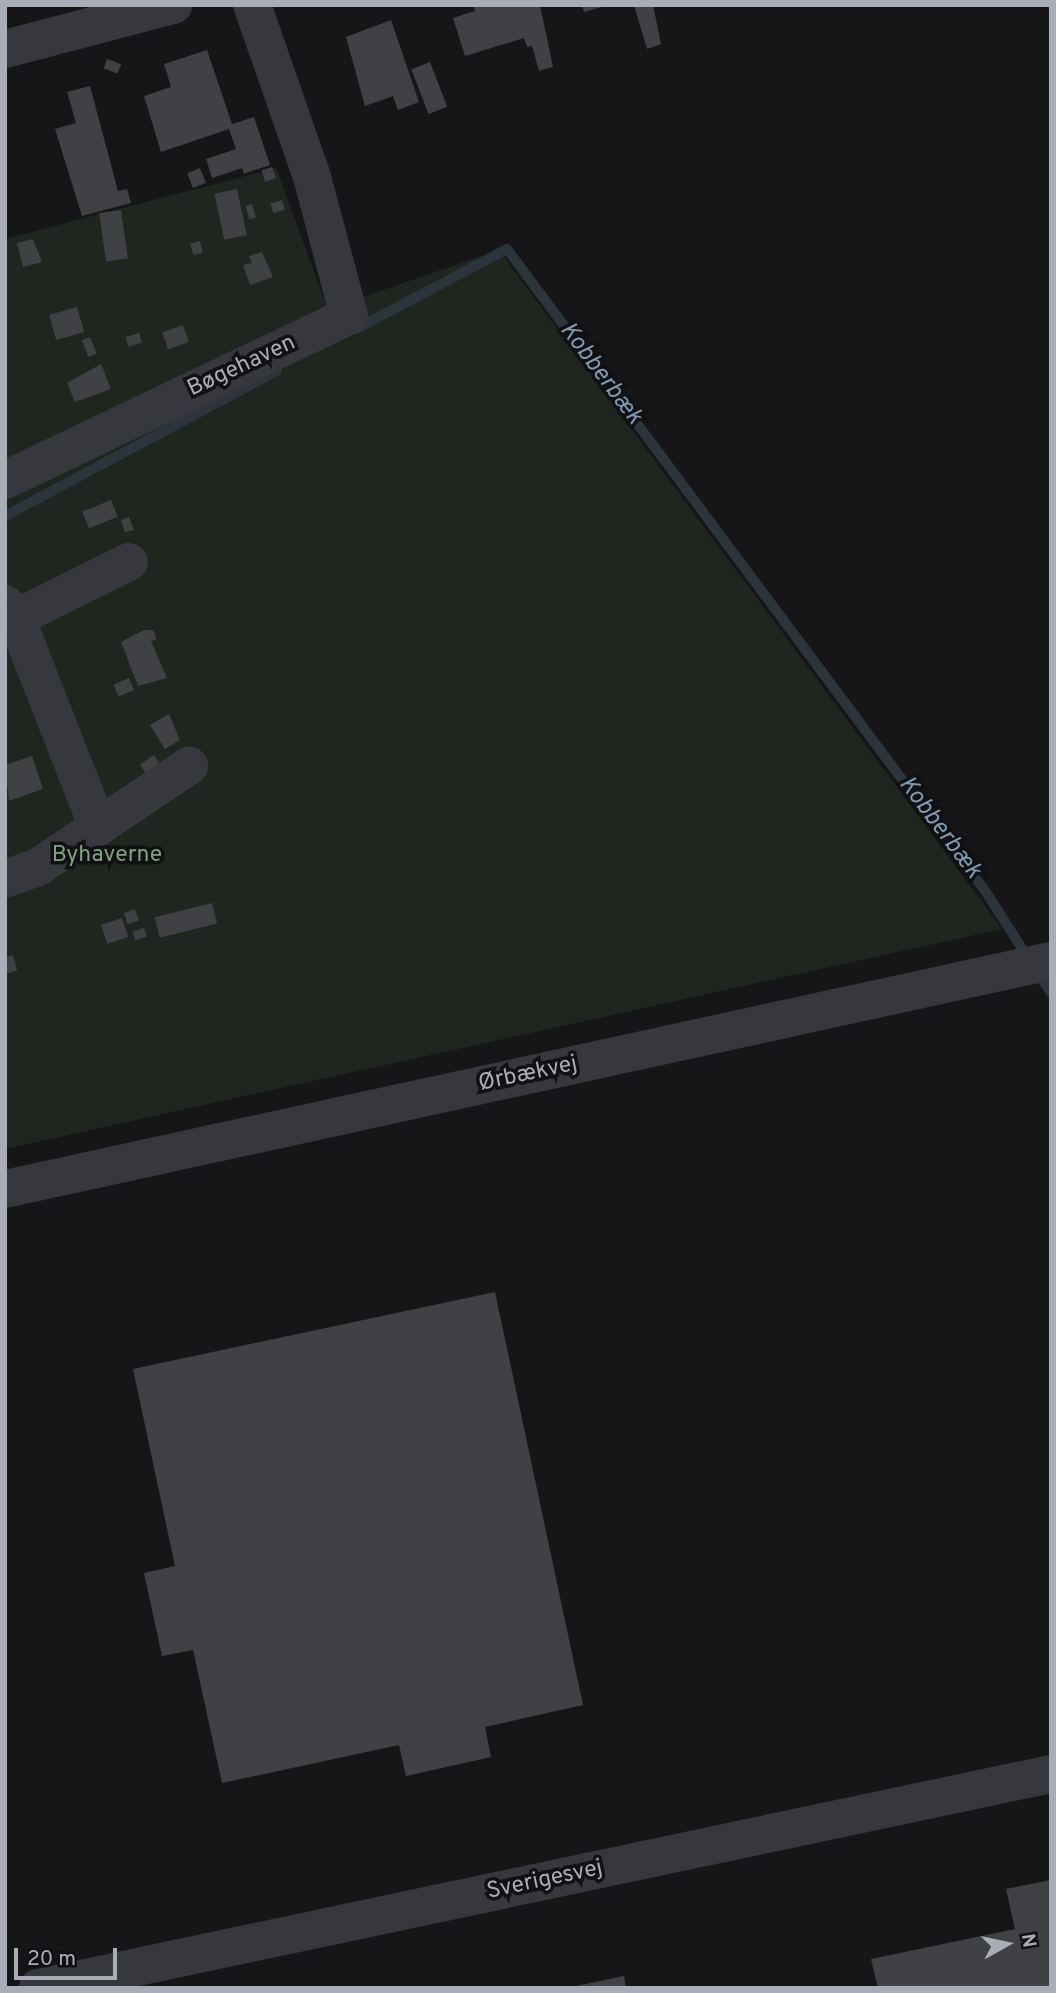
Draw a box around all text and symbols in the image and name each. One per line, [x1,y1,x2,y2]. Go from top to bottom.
water label: Kobberbæk [552,317,648,431]
street label: Bøgehaven [184,330,300,404]
water label: Kobberbæk [891,771,987,885]
park label: Byhaverne [52,842,162,870]
street label: Ørbækvej [476,1051,580,1099]
street label: Sverigesvej [485,1855,605,1907]
north arrow [972,1909,1042,1979]
text: N [1015,1932,1041,1949]
scale bar [18,1934,121,1978]
text: 20 m [27,1946,76,1973]

